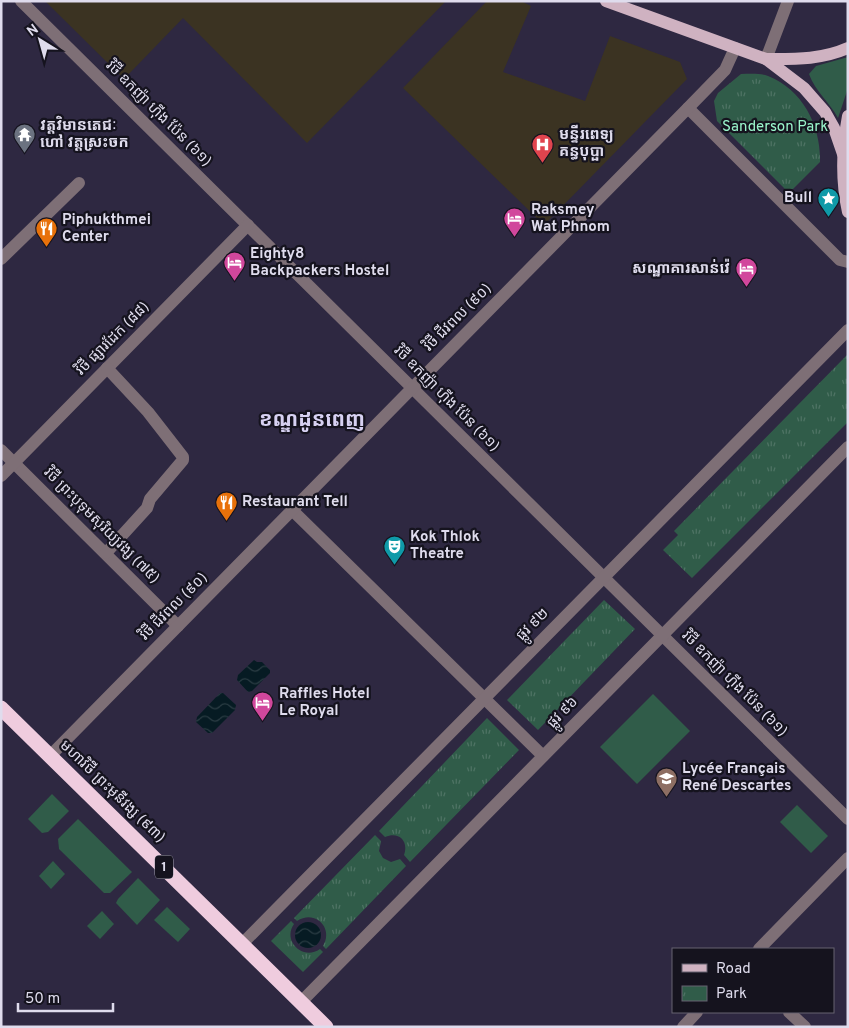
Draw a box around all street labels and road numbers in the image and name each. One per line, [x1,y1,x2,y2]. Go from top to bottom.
street label: វិថី ឧកញ៉ា ហ៊ីង ប៉ែន (៦១) [101,56,216,171]
street label: វិថី ជីវពល (៩០) [419,279,496,356]
street label: វិថី ផ្សារដែក (៨៨) [71,297,154,380]
street label: វិថី ឧកញ៉ា ហ៊ីង ប៉ែន (៦១) [389,341,504,456]
street label: វិថី ព្រះបុទុមសុរិយ្យវង្ស (៧៥) [39,463,164,588]
street label: វិថី ជីវពល (៩០) [135,568,212,645]
street label: ផ្លូវ ៩២ [513,605,555,647]
street label: វិថី ឧកញ៉ា ហ៊ីង ប៉ែន (៦១) [677,626,792,741]
street label: ផ្លូវ ៩៦ [543,693,584,735]
street label: មហាវិថី ព្រះមុនីវង្ស (៩៣) [55,736,170,847]
road number: 1 [155,856,173,879]

